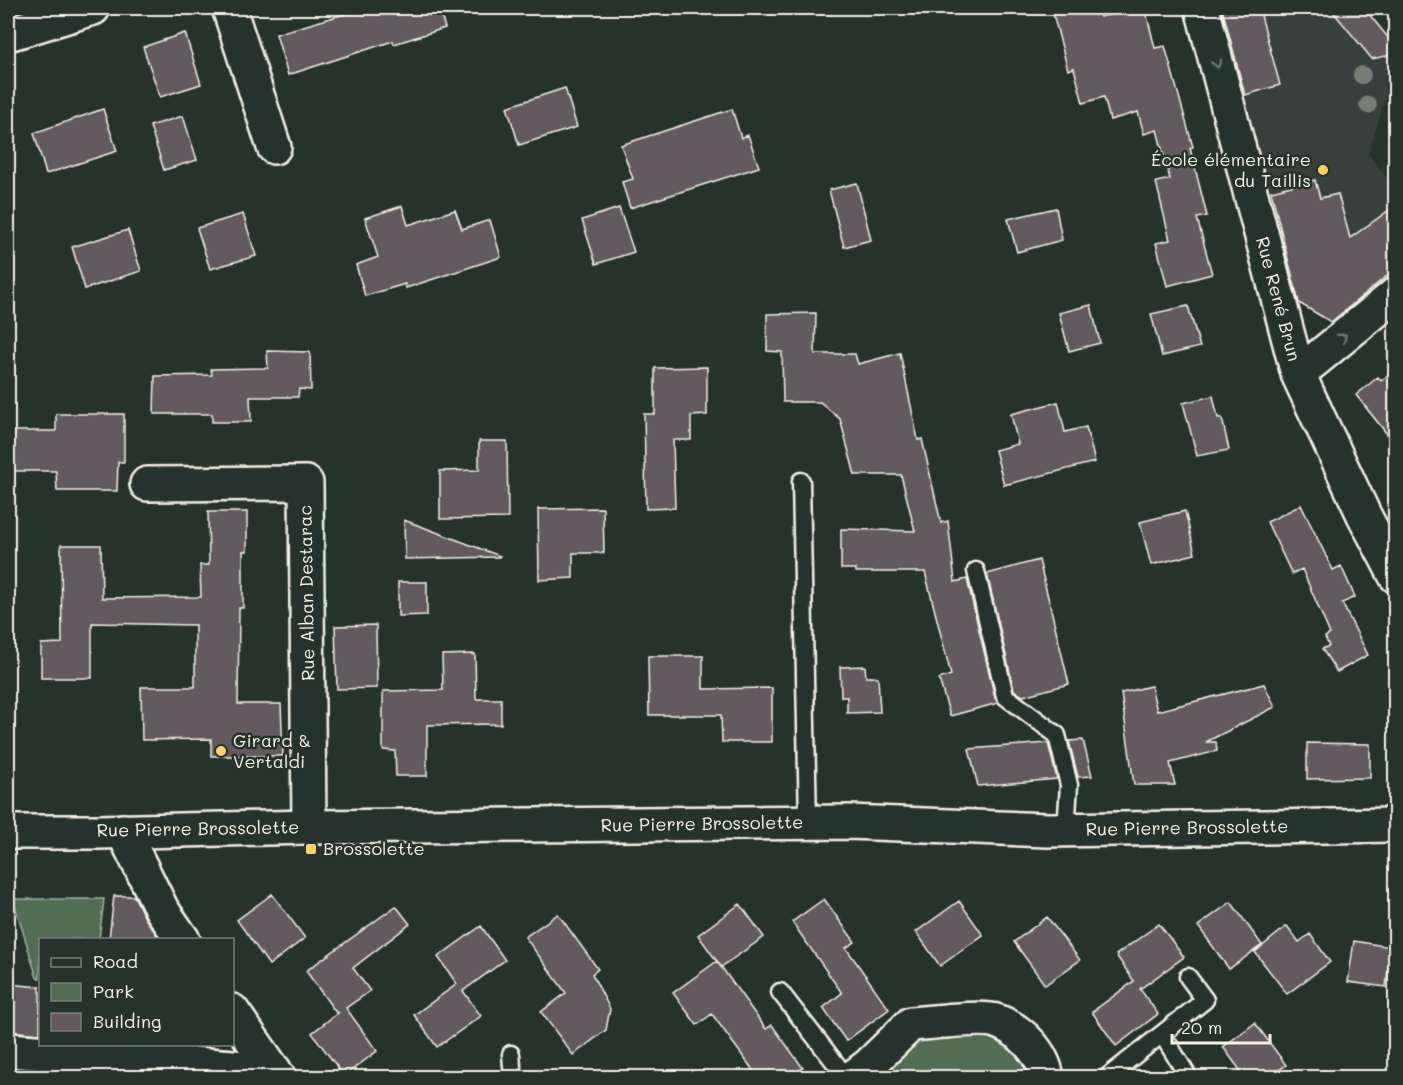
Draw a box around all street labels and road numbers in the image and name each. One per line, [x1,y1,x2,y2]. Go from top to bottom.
street label: Rue René Brun [1251,234,1307,364]
street label: Rue Alban Destarac [292,505,320,681]
street label: Rue Pierre Brossolette [600,809,803,837]
street label: Rue Pierre Brossolette [1085,813,1288,841]
street label: Rue Pierre Brossolette [96,814,299,842]

